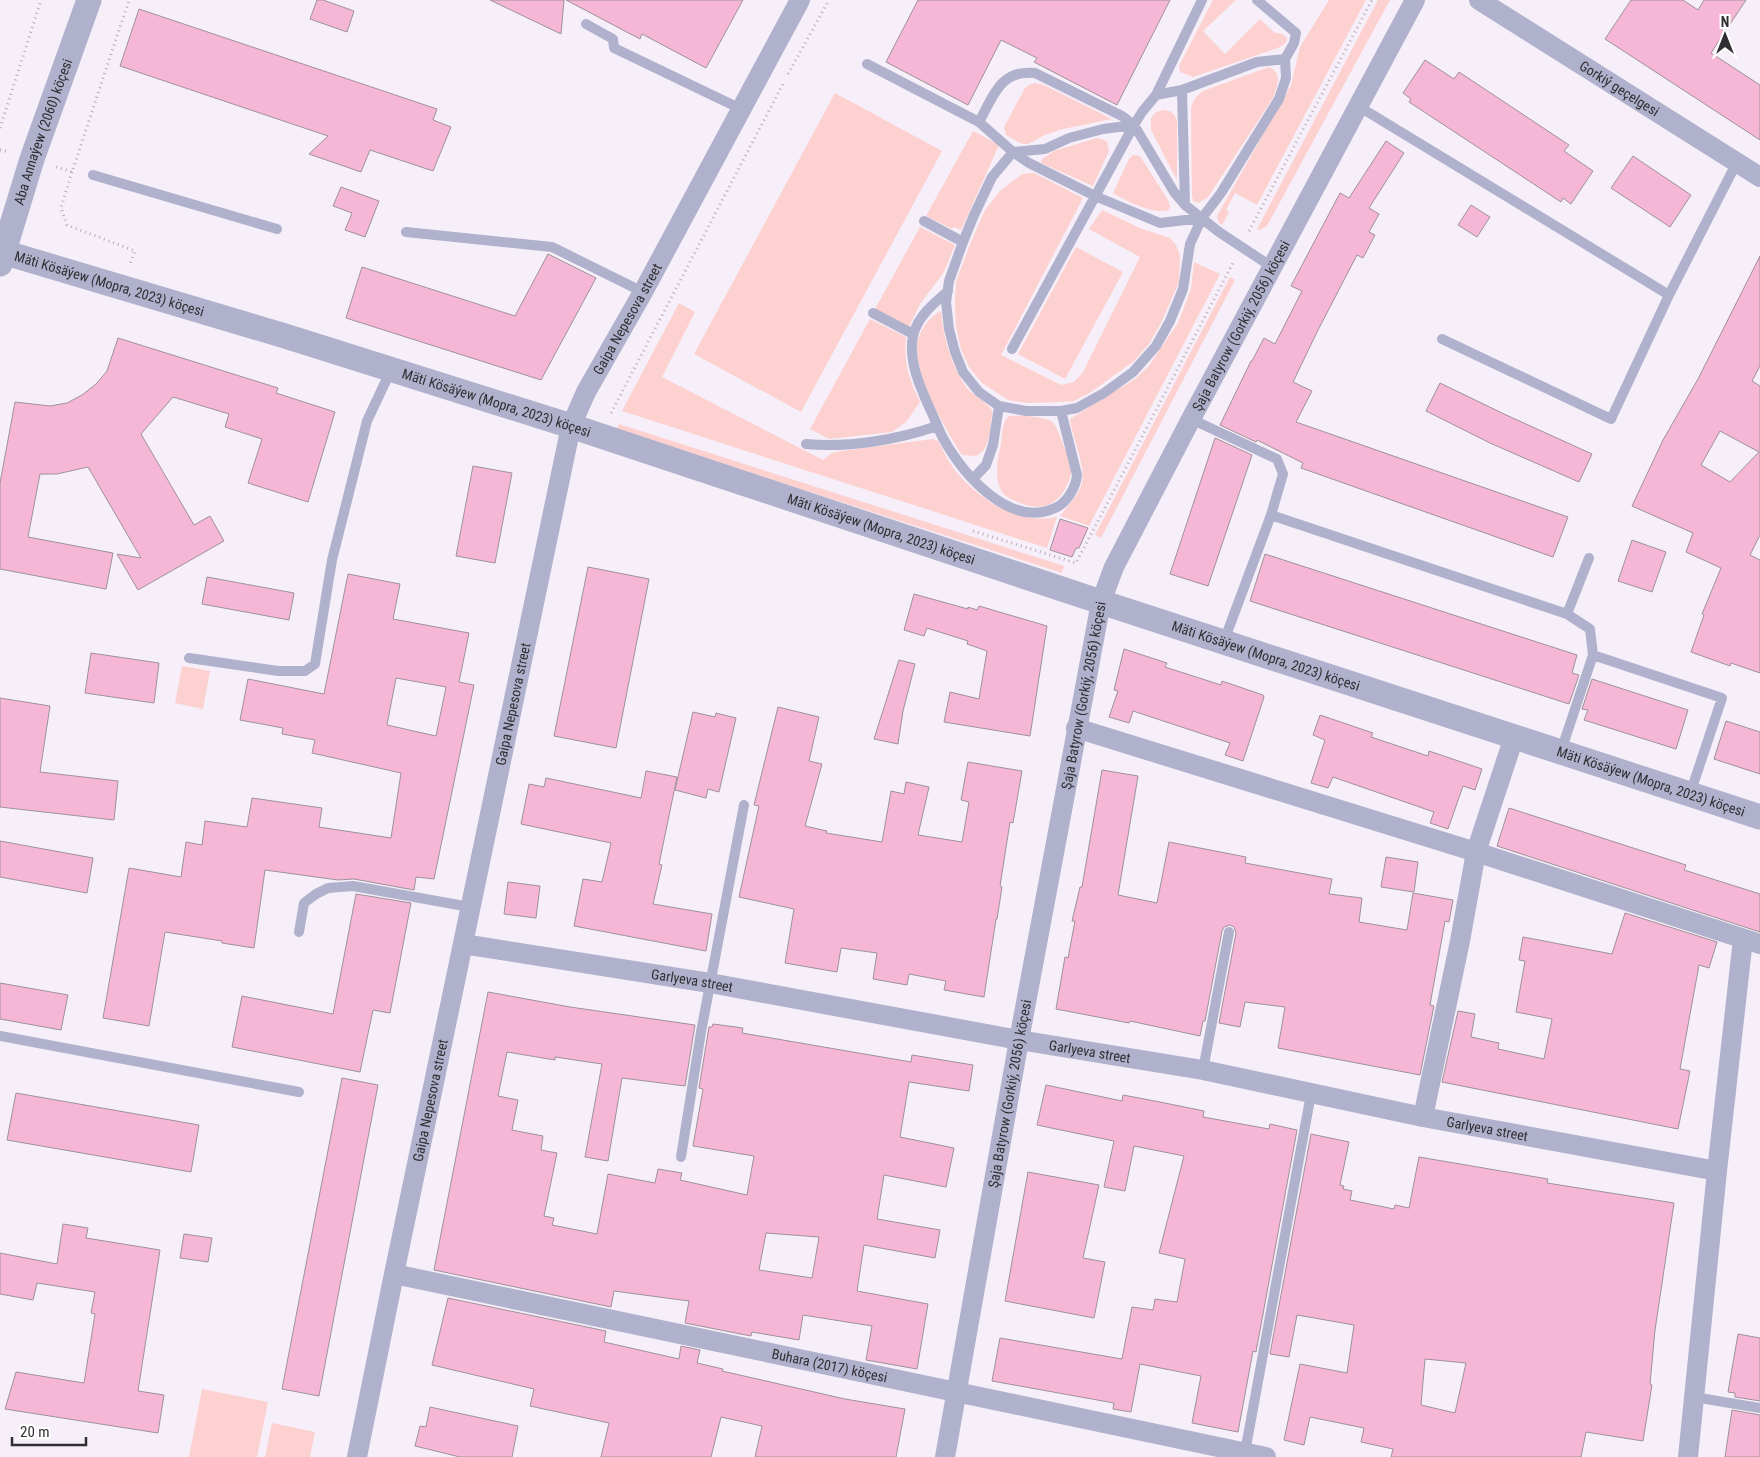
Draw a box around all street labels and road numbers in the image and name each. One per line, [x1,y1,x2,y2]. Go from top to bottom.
street label: Aba Annaýew (2060) köçesi [10,56,75,207]
street label: Gorkiý geçelgesi [1577,57,1662,119]
street label: Şaja Batyrow (Gorkiý, 2056) köçesi [1189,238,1293,414]
street label: Mäti Kösäýew (Mopra, 2023) köçesi [13,248,206,319]
street label: Gaipa Nepesova street [590,261,665,377]
street label: Mäti Kösäýew (Mopra, 2023) köçesi [400,365,593,440]
street label: Mäti Kösäýew (Mopra, 2023) köçesi [785,490,977,568]
street label: Şaja Batyrow (Gorkiý, 2056) köçesi [1058,600,1109,791]
street label: Mäti Kösäýew (Mopra, 2023) köçesi [1170,618,1362,694]
street label: Gaipa Nepesova street [492,641,534,767]
street label: Mäti Kösäýew (Mopra, 2023) köçesi [1555,743,1747,820]
street label: Garlyeva street [650,966,734,995]
street label: Şaja Batyrow (Gorkiý, 2056) köçesi [985,998,1034,1189]
street label: Garlyeva street [1048,1037,1132,1066]
street label: Gaipa Nepesova street [410,1038,451,1163]
street label: Garlyeva street [1445,1113,1529,1144]
street label: Buhara (2017) köçesi [770,1345,889,1385]

